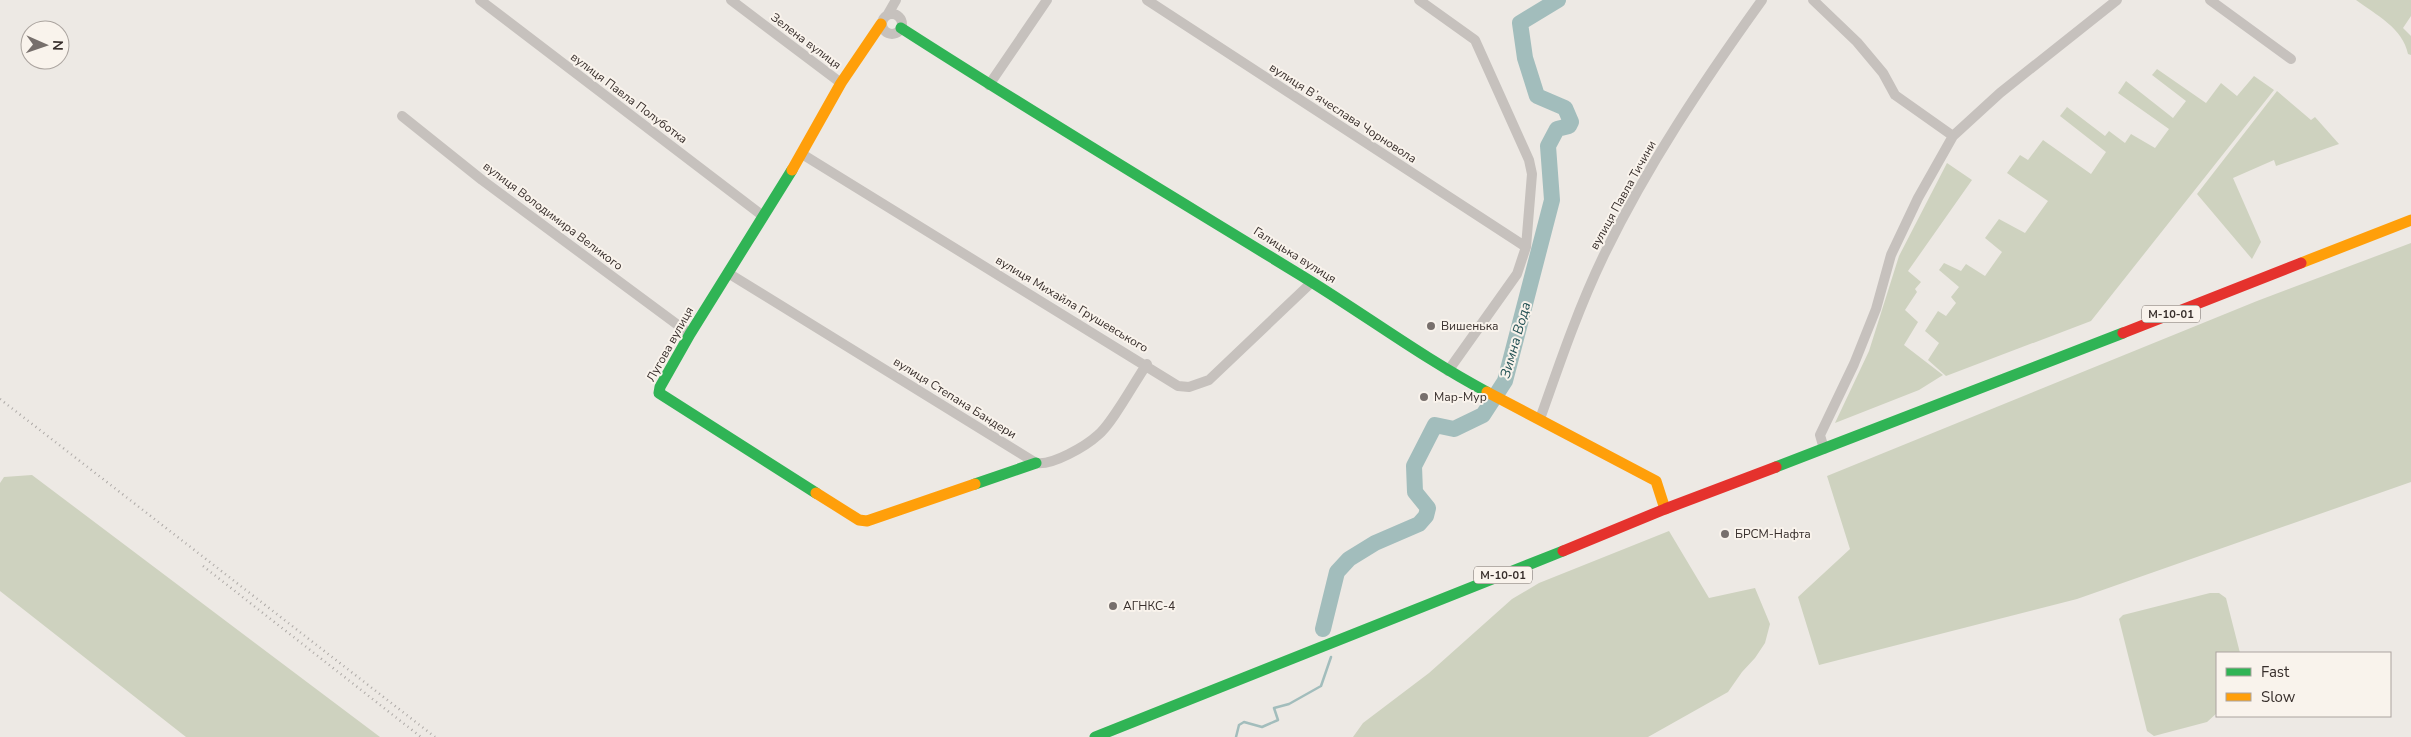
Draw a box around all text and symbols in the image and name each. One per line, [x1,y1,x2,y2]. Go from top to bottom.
street label: Зелена вулиця [768,9,844,73]
north arrow [20,20,70,70]
text: N [48,40,67,51]
street label: вулиця Павла Полуботка [567,49,691,147]
street label: вулиця Вʼячеслава Чорновола [1266,59,1420,167]
street label: вулиця Павла Тичини [1586,137,1660,253]
street label: вулиця Володимира Великого [480,158,626,274]
street label: Галицька вулиця [1251,223,1339,287]
street label: вулиця Михайла Грушевського [993,252,1151,356]
water label: Зимна Вода [1495,300,1535,381]
street label: Лугова вулиця [643,304,697,384]
road number: М-10-01 [2142,306,2200,322]
place label: Вишенька [1441,318,1498,334]
marker: Вишенька [1425,320,1437,332]
street label: вулиця Степана Бандери [890,354,1020,442]
place label: Мар-Мур [1434,389,1487,405]
marker: Мар-Мур [1418,391,1430,403]
place label: БРСМ-Нафта [1735,526,1811,542]
marker: БРСМ-Нафта [1719,528,1731,540]
road number: М-10-01 [1474,566,1532,584]
place label: АГНКС-4 [1123,598,1175,614]
marker: АГНКС-4 [1107,600,1119,612]
legend [2216,652,2391,717]
text: Fast [2261,662,2290,682]
text: Slow [2261,687,2296,707]

